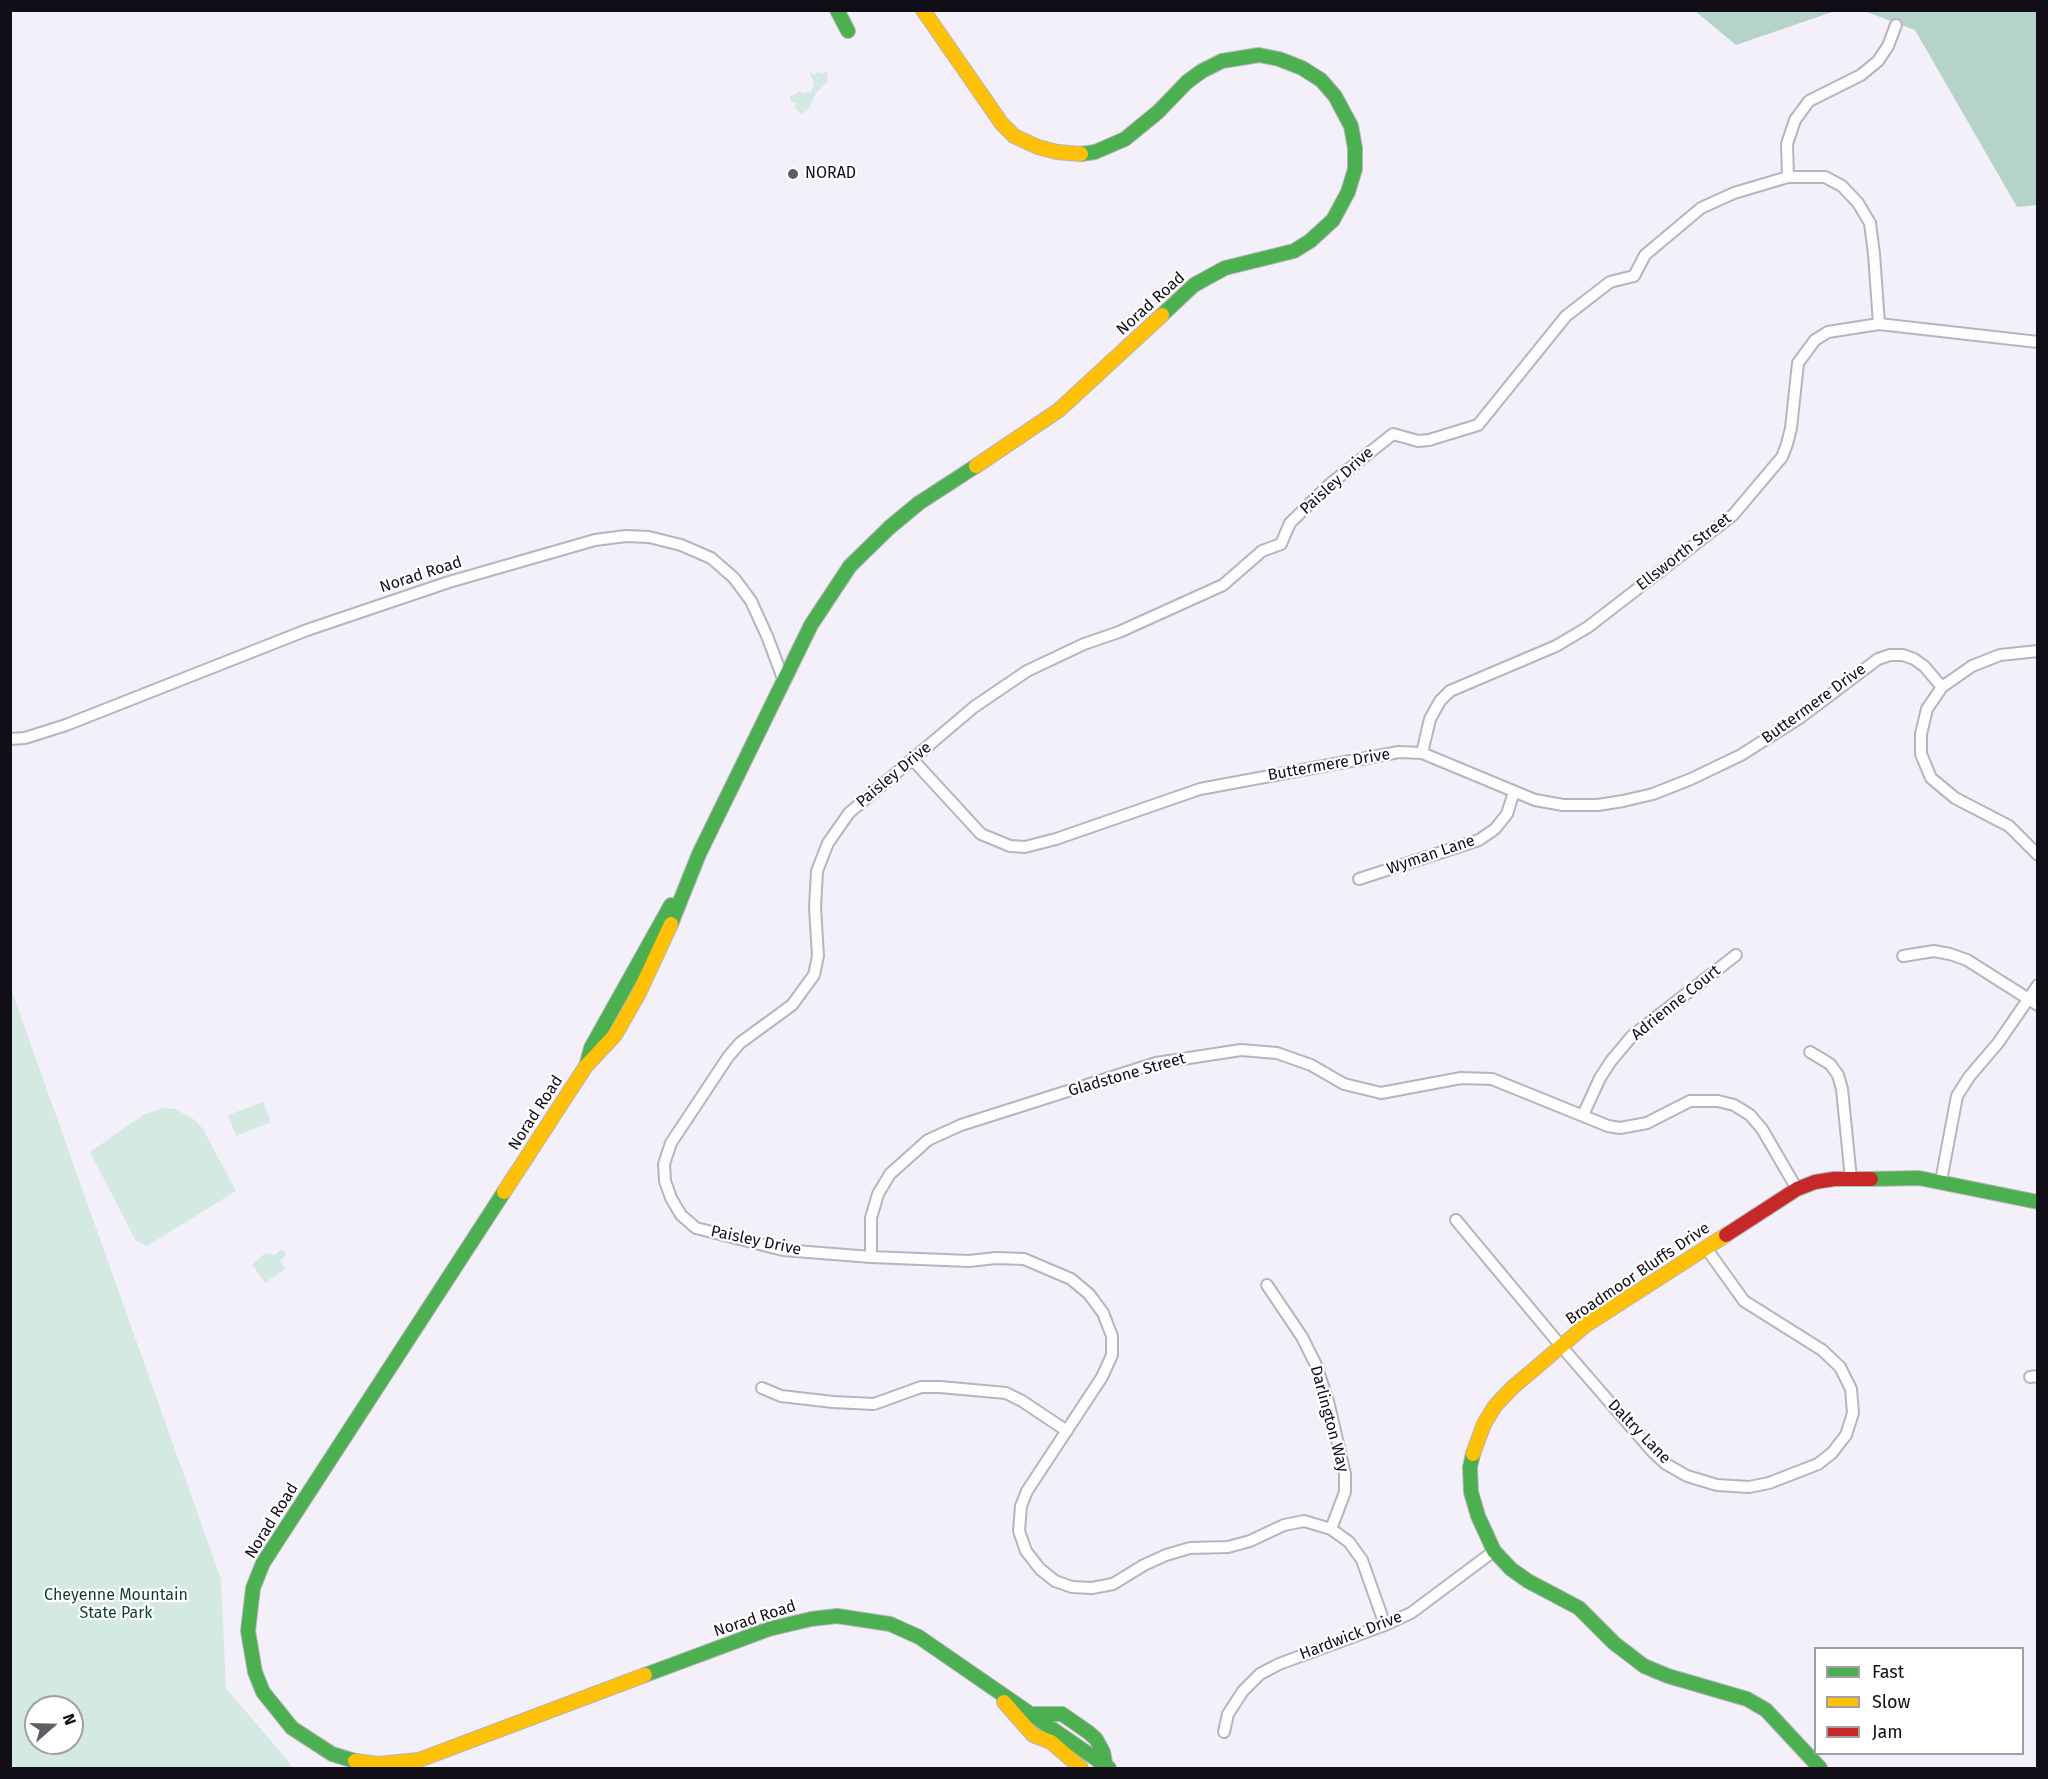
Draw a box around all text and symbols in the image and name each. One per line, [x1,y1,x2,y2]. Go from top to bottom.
place label: NORAD [805,164,856,184]
marker: NORAD [786,167,800,181]
street label: Norad Road [1113,268,1189,340]
street label: Paisley Drive [1296,443,1378,519]
street label: Ellsworth Street [1633,509,1735,595]
street label: Norad Road [377,553,465,597]
street label: Buttermere Drive [1758,660,1870,748]
street label: Paisley Drive [853,738,935,812]
street label: Buttermere Drive [1266,745,1392,785]
street label: Wyman Lane [1385,831,1477,879]
street label: Adrienne Court [1628,961,1724,1045]
street label: Gladstone Street [1066,1049,1188,1101]
street label: Norad Road [505,1072,567,1154]
street label: Broadmoor Bluffs Drive [1562,1219,1714,1329]
street label: Paisley Drive [709,1222,803,1260]
street label: Darlington Way [1306,1364,1352,1474]
street label: Daltry Lane [1604,1396,1674,1468]
street label: Norad Road [241,1480,303,1562]
park label: Cheyenne Mountain State Park [44,1586,188,1624]
street label: Norad Road [711,1597,799,1641]
street label: Hardwick Drive [1297,1608,1405,1664]
legend [1814,1647,2024,1755]
text: Fast [1872,1661,1904,1683]
text: Slow [1872,1691,1910,1713]
north arrow [24,1695,84,1755]
text: N [59,1711,80,1728]
text: Jam [1872,1721,1903,1743]

